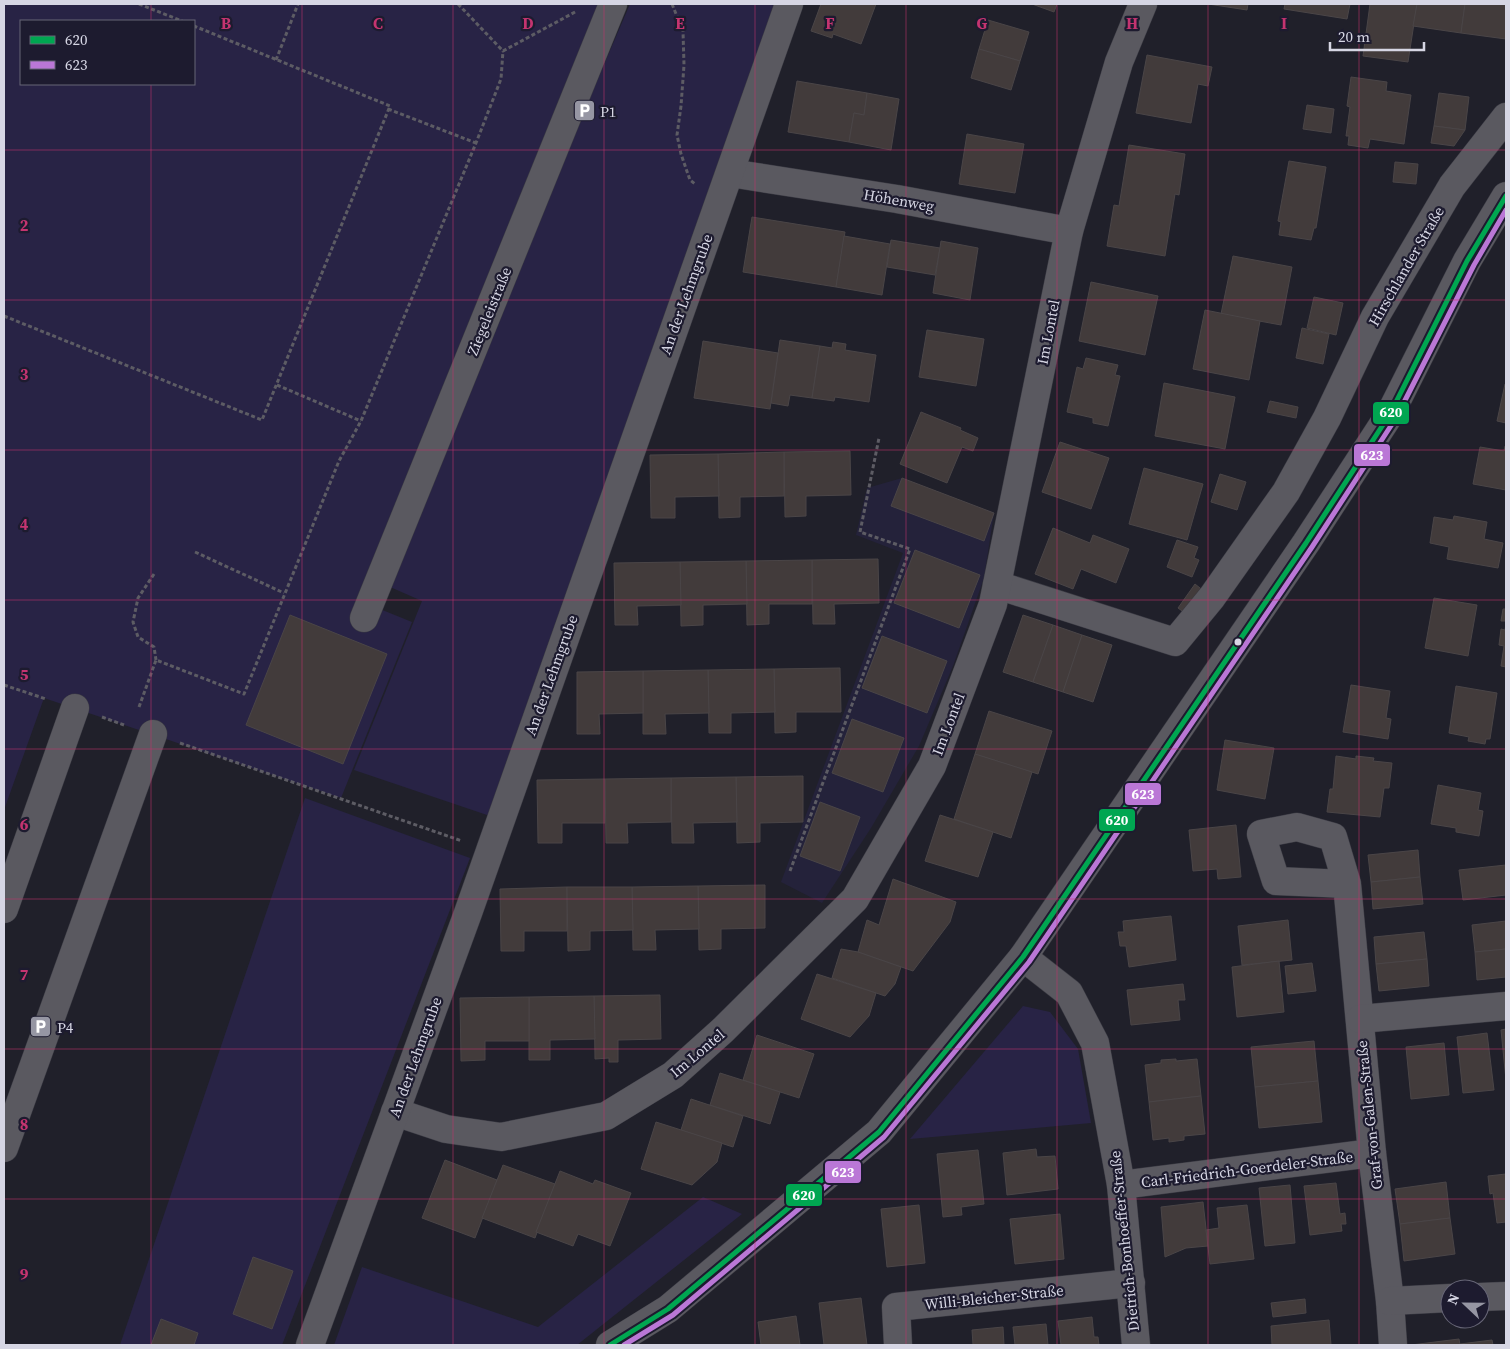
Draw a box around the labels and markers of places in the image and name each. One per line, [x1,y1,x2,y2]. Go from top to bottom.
parking icon: P1 [572,99,596,123]
place label: P1 [600,101,616,122]
unlabelled marker [1233,637,1243,647]
parking icon: P4 [29,1015,53,1039]
place label: P4 [57,1017,74,1038]

